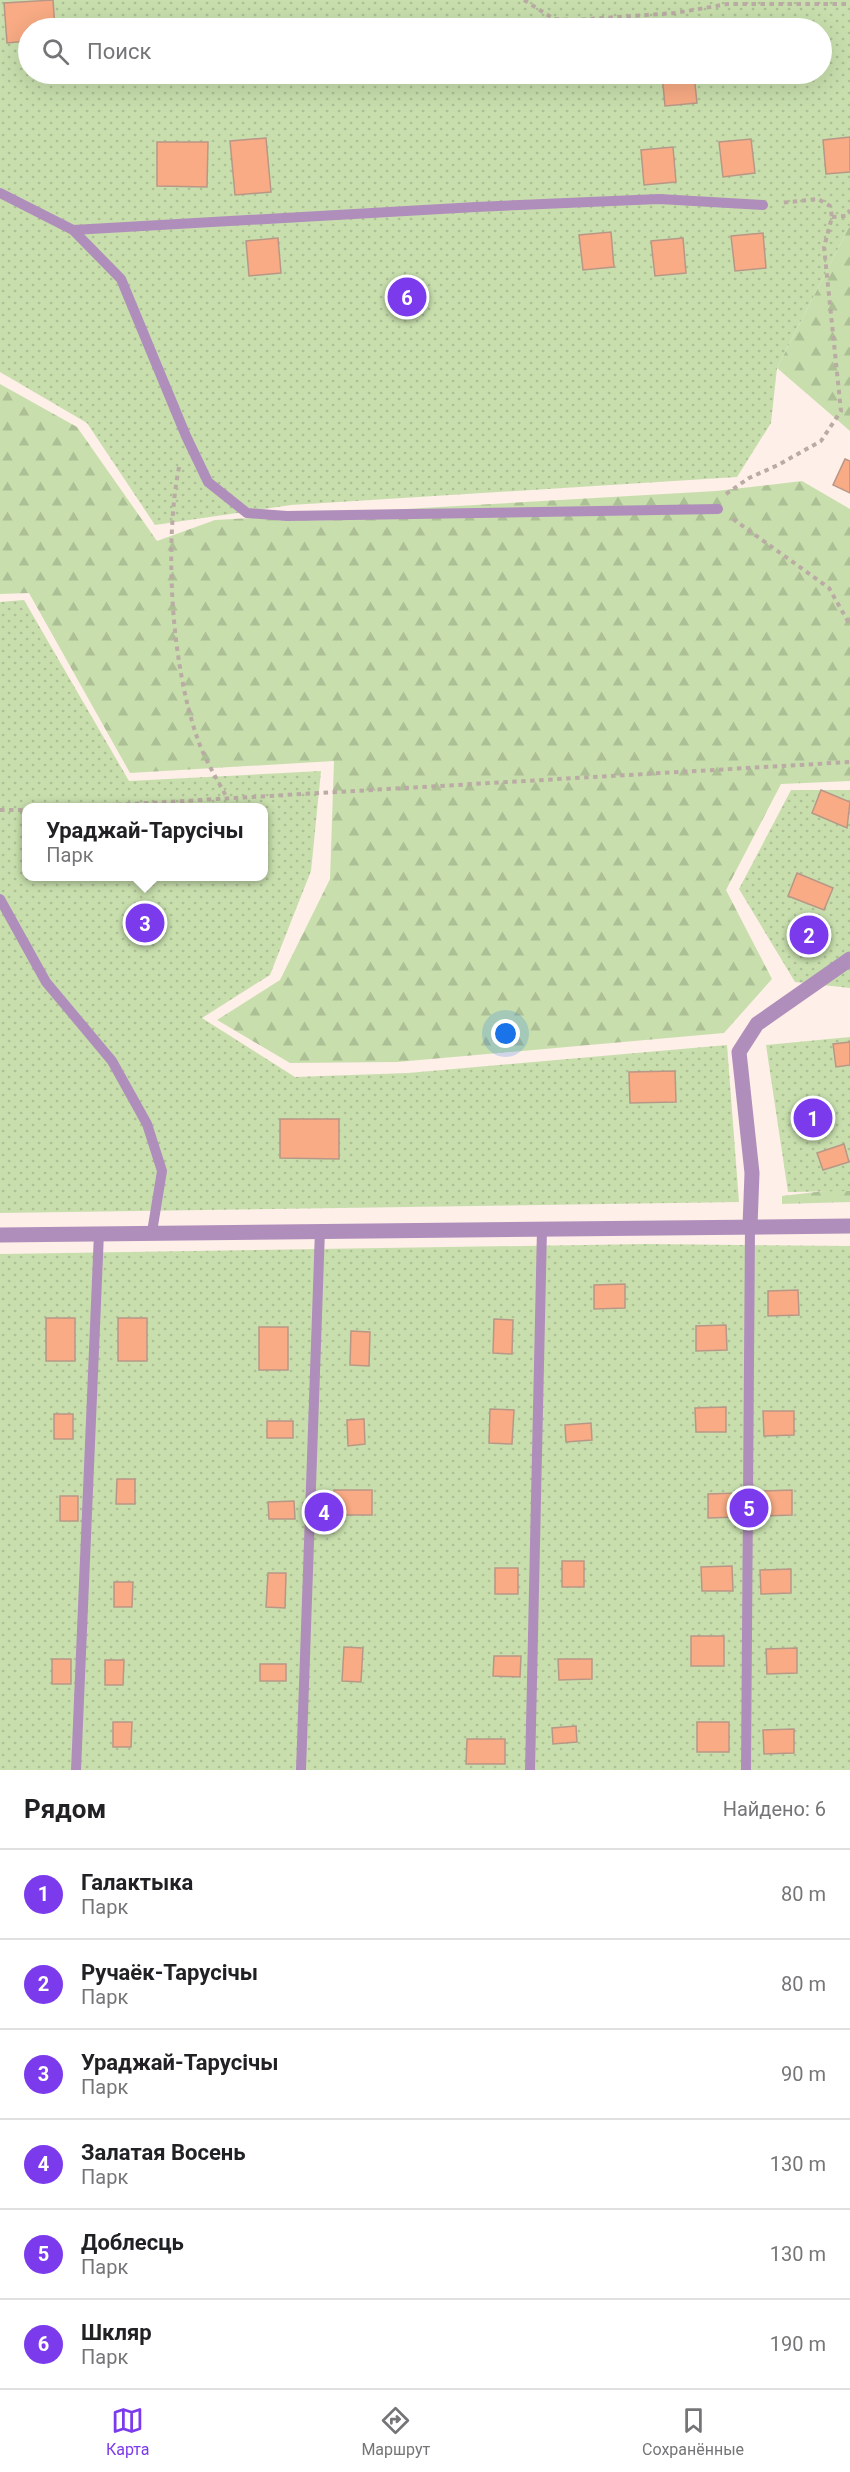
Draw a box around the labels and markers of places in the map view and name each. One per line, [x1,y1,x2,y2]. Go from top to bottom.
pin: 6 [388,274,426,320]
pin: 3 [126,900,164,946]
pin: 2 [790,912,828,958]
pin: 1 [794,1096,832,1140]
pin: 5 [730,1486,768,1530]
pin: 4 [304,1490,344,1534]

